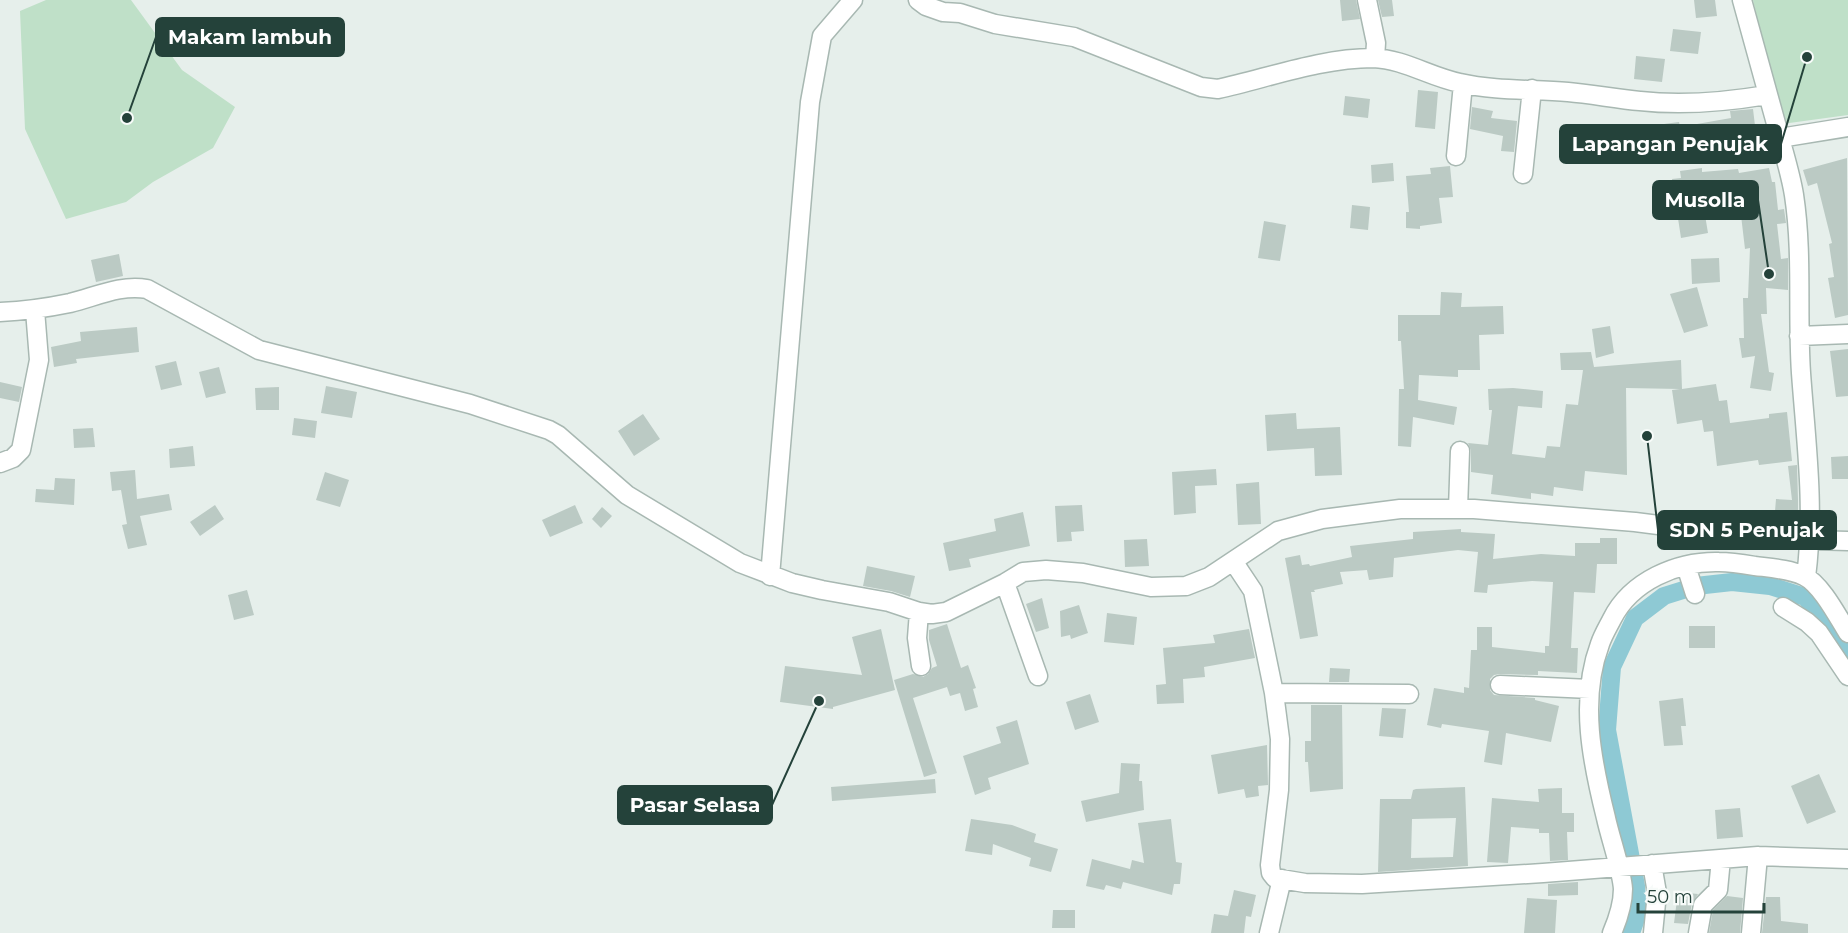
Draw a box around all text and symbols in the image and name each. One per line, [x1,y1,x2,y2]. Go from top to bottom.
callout: Makam lambuh [156,18,344,56]
text: Makam lambuh [168,25,332,49]
callout: Lapangan Penujak [1560,125,1781,163]
text: Lapangan Penujak [1572,132,1769,156]
callout: Musolla [1653,181,1758,219]
text: Musolla [1665,188,1745,212]
callout: SDN 5 Penujak [1658,511,1836,549]
text: SDN 5 Penujak [1670,518,1825,542]
callout: Pasar Selasa [618,786,772,824]
text: Pasar Selasa [630,793,760,817]
scale bar [1638,876,1764,914]
text: 50 m [1647,886,1693,908]

